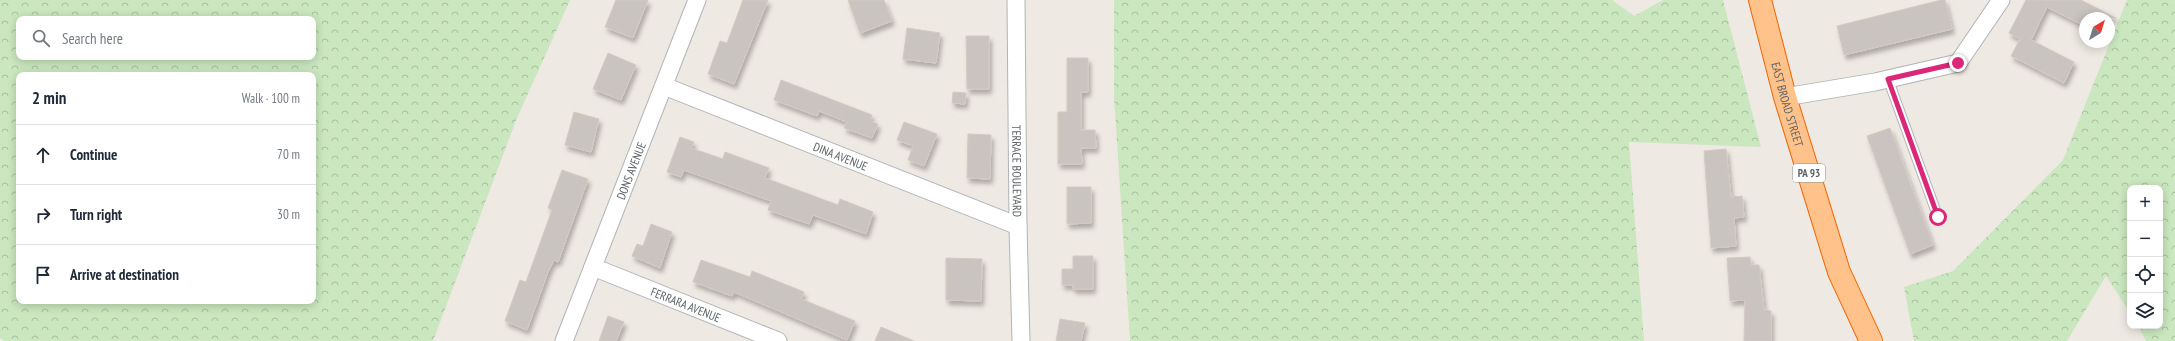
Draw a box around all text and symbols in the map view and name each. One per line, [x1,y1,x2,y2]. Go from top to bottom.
north arrow [2079,12,2115,48]
search box [16,16,316,60]
icon: search [30,27,52,49]
text: Search here [62,29,123,48]
route end [1949,54,1967,72]
street label: EAST BROAD STREET [1769,60,1808,149]
text: 2 min [32,87,66,109]
text: Walk · 100 m [242,90,300,107]
street label: TERRACE BOULEVARD [1010,125,1025,217]
street label: DINA AVENUE [811,138,870,173]
street label: DONS AVENUE [613,140,648,201]
icon: ahead [32,144,54,166]
text: Continue [70,145,117,164]
text: 70 m [277,146,300,163]
road number: PA 93 [1793,164,1825,182]
map controls [2127,185,2163,329]
button: + [2127,185,2163,221]
icon: right [32,204,54,226]
text: Turn right [70,205,122,224]
text: 30 m [277,206,300,223]
route start [1929,208,1947,226]
button: − [2127,221,2163,257]
button: locate [2127,257,2163,293]
icon: arrive [32,264,54,286]
text: Arrive at destination [70,265,179,284]
street label: FERRARA AVENUE [649,283,723,325]
button: layers [2127,293,2163,329]

